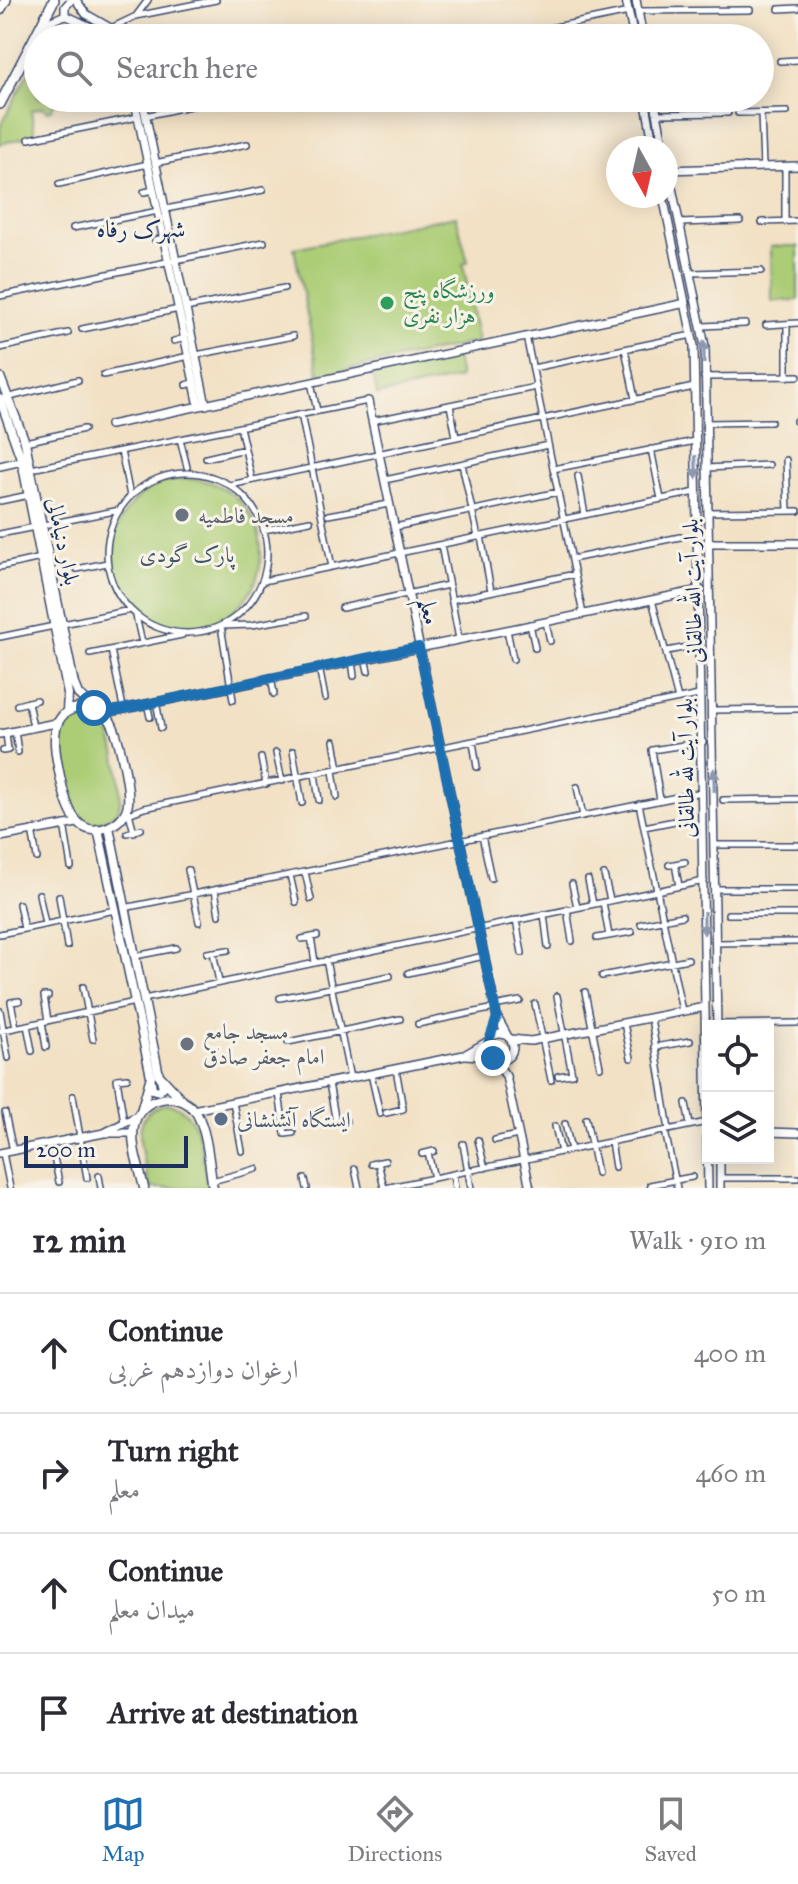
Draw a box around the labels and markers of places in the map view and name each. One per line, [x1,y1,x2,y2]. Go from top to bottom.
place label: ورزشگاه پنج هزار نفری [403,277,495,330]
marker: ورزشگاه پنج هزار نفری [378,294,396,312]
place label: مسجد فاطمیه [198,502,294,529]
marker: مسجد فاطمیه [173,506,191,524]
place label: مسجد جامع امام جعفر صادق [203,1018,325,1076]
marker: مسجد جامع امام جعفر صادق [178,1035,196,1053]
place label: ایستگاه آتشنشانی [237,1106,351,1133]
marker: ایستگاه آتشنشانی [212,1110,230,1128]

